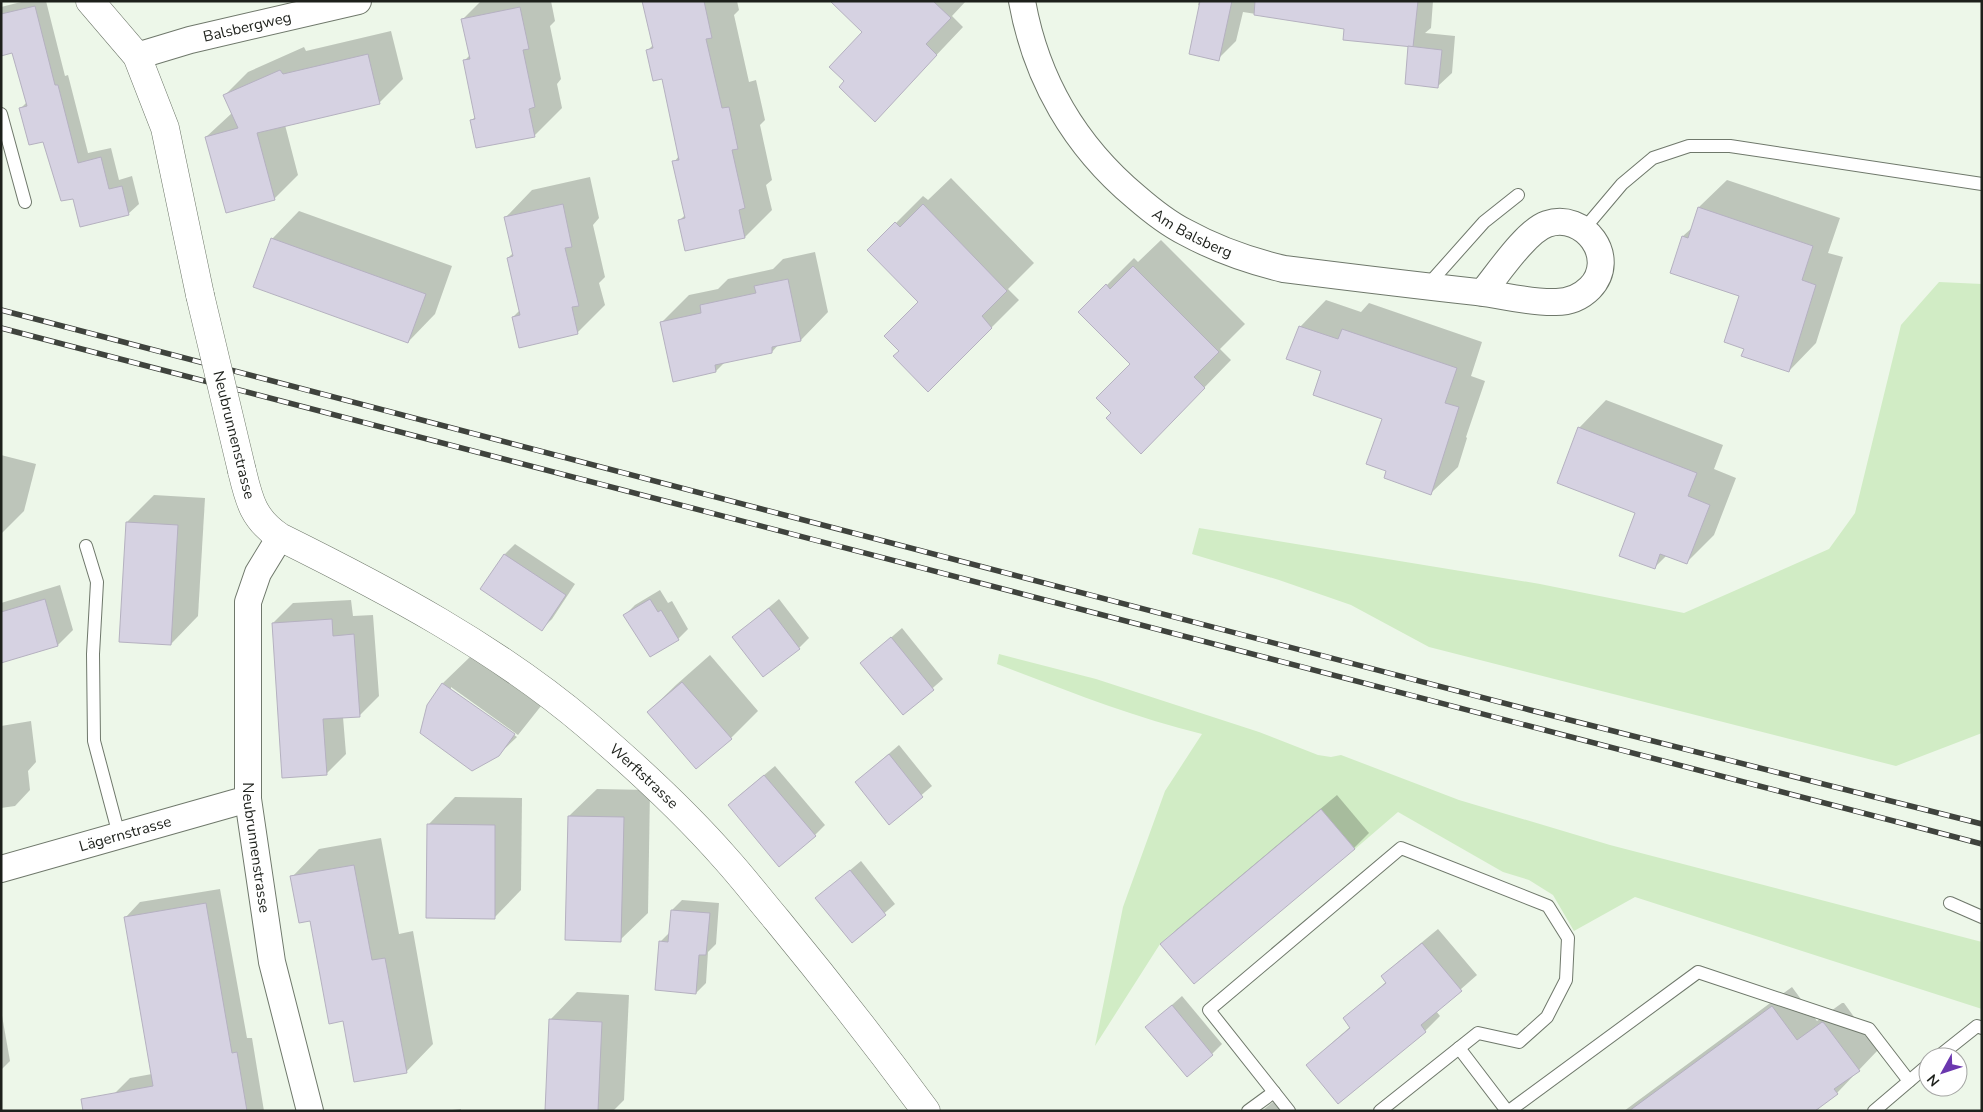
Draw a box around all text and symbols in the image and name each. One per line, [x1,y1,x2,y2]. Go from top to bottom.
street label: Balsbergweg [201,7,293,47]
street label: Am Balsberg [1148,204,1235,263]
street label: Neubrunnenstrasse [208,369,260,501]
street label: Werftstrasse [605,739,683,813]
street label: Neubrunnenstrasse [238,782,275,914]
street label: Lägernstrasse [77,811,173,856]
north arrow [1918,1047,1968,1097]
text: N [1923,1070,1944,1090]

